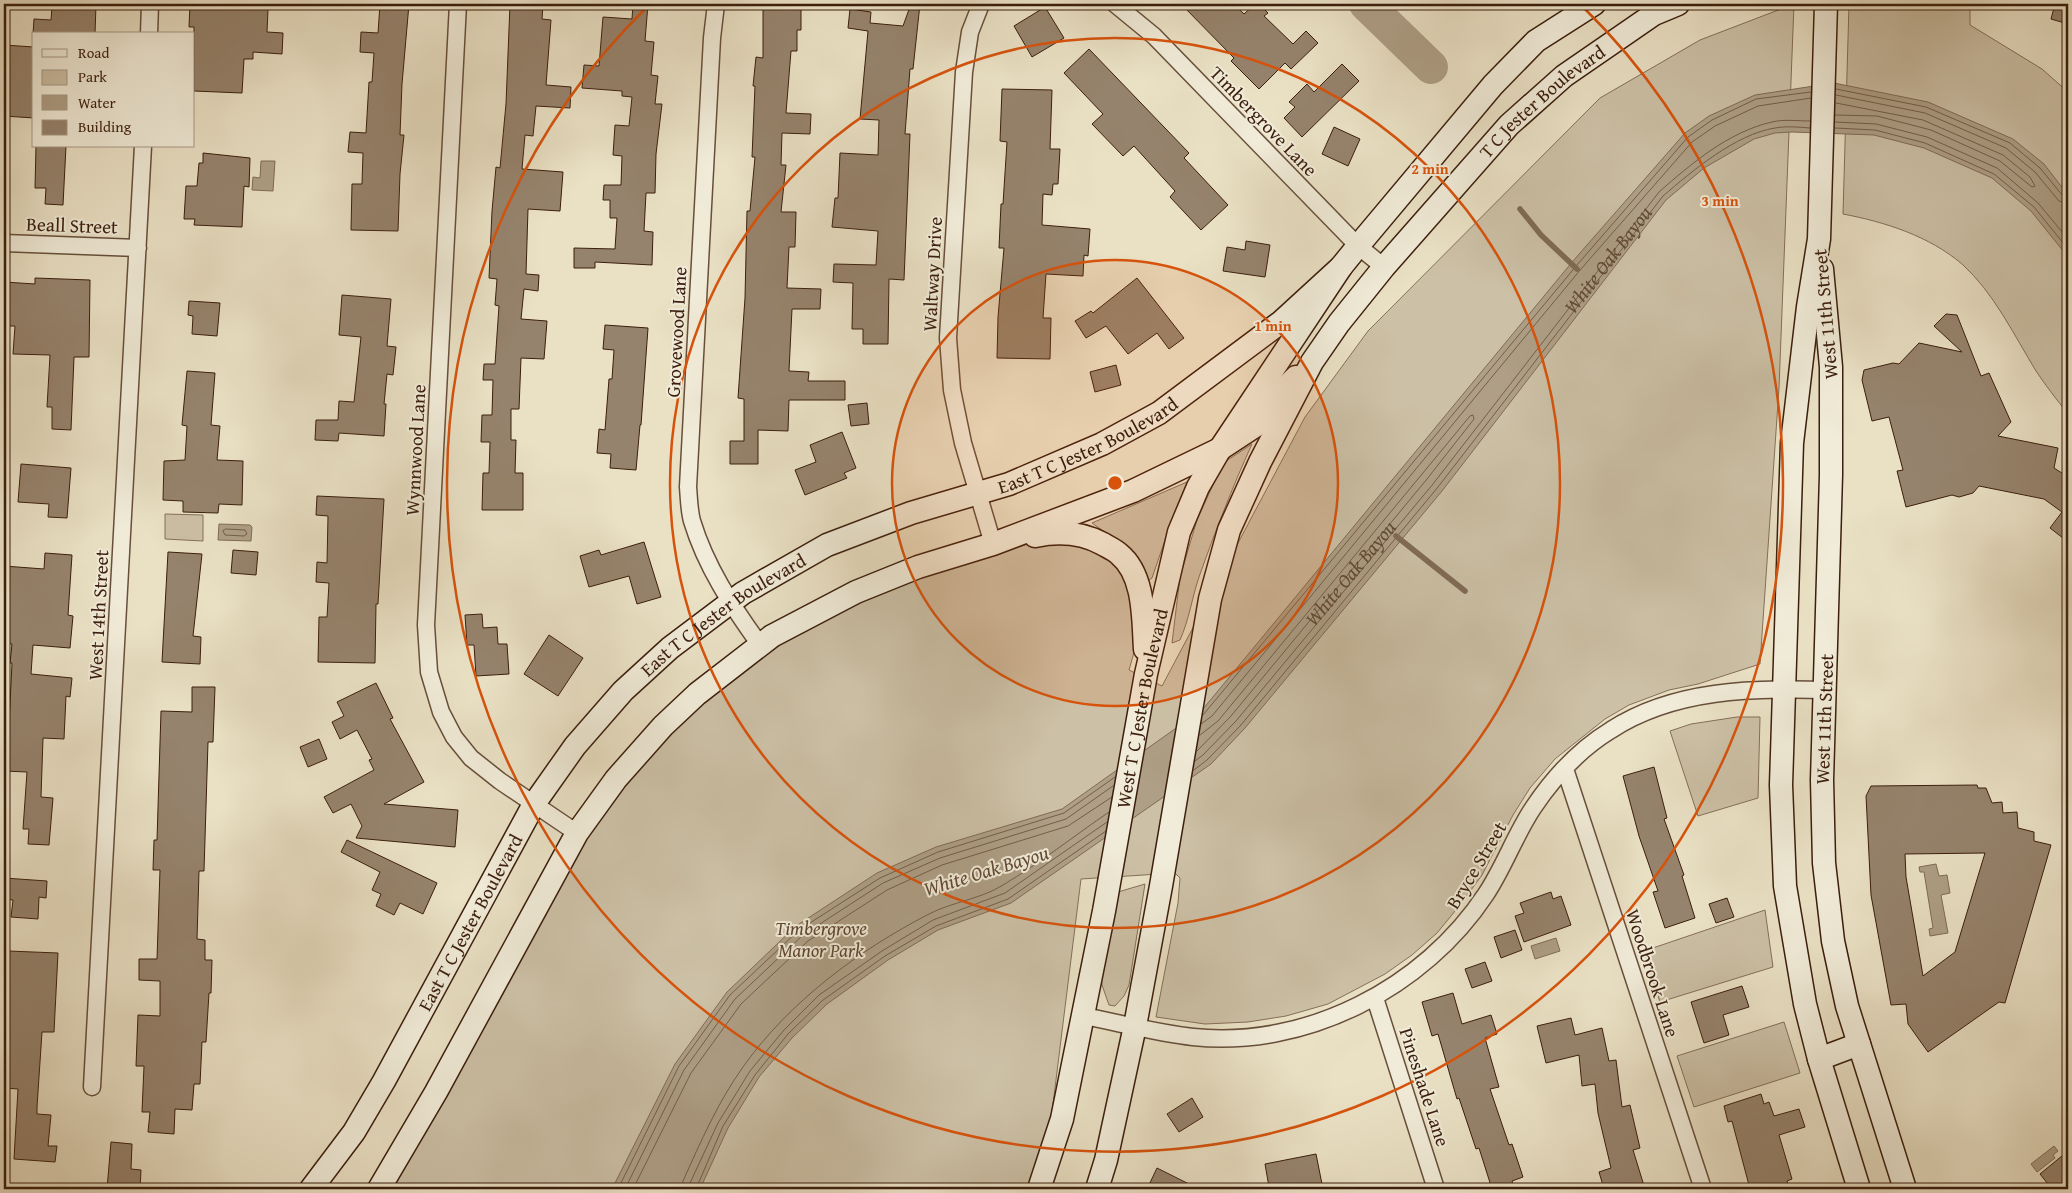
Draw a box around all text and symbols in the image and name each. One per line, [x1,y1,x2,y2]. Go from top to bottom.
legend [32,32,195,148]
street label: T C Jester Boulevard [1472,37,1611,164]
text: Road [78,42,109,63]
street label: Timbergrove Lane [1204,59,1324,183]
text: Park [78,66,107,87]
text: Water [78,92,116,113]
text: Building [78,116,132,137]
text: 2 min [1411,158,1449,179]
text: 3 min [1701,190,1739,211]
water label: White Oak Bayou [1556,199,1658,319]
street label: Beall Street [26,209,119,241]
street label: Waltway Drive [915,216,949,332]
street label: West 11th Street [1805,247,1845,380]
street label: Grovewood Lane [659,266,693,398]
text: 1 min [1254,315,1292,336]
street label: Wynnwood Lane [398,383,432,516]
street label: East T C Jester Boulevard [994,389,1184,501]
centre of rings [1106,474,1124,492]
water label: White Oak Bayou [1297,513,1402,632]
street label: East T C Jester Boulevard [634,546,811,683]
street label: West 14th Street [81,549,115,681]
street label: West T C Jester Boulevard [1108,605,1175,811]
street label: West 11th Street [1808,653,1840,785]
street label: Bryce Street [1439,816,1513,914]
street label: East T C Jester Boulevard [411,828,530,1016]
water label: White Oak Bayou [920,837,1052,903]
street label: Woodbrook Lane [1619,905,1687,1041]
park label: Timbergrove Manor Park [775,914,867,964]
street label: Pineshade Lane [1393,1024,1457,1150]

